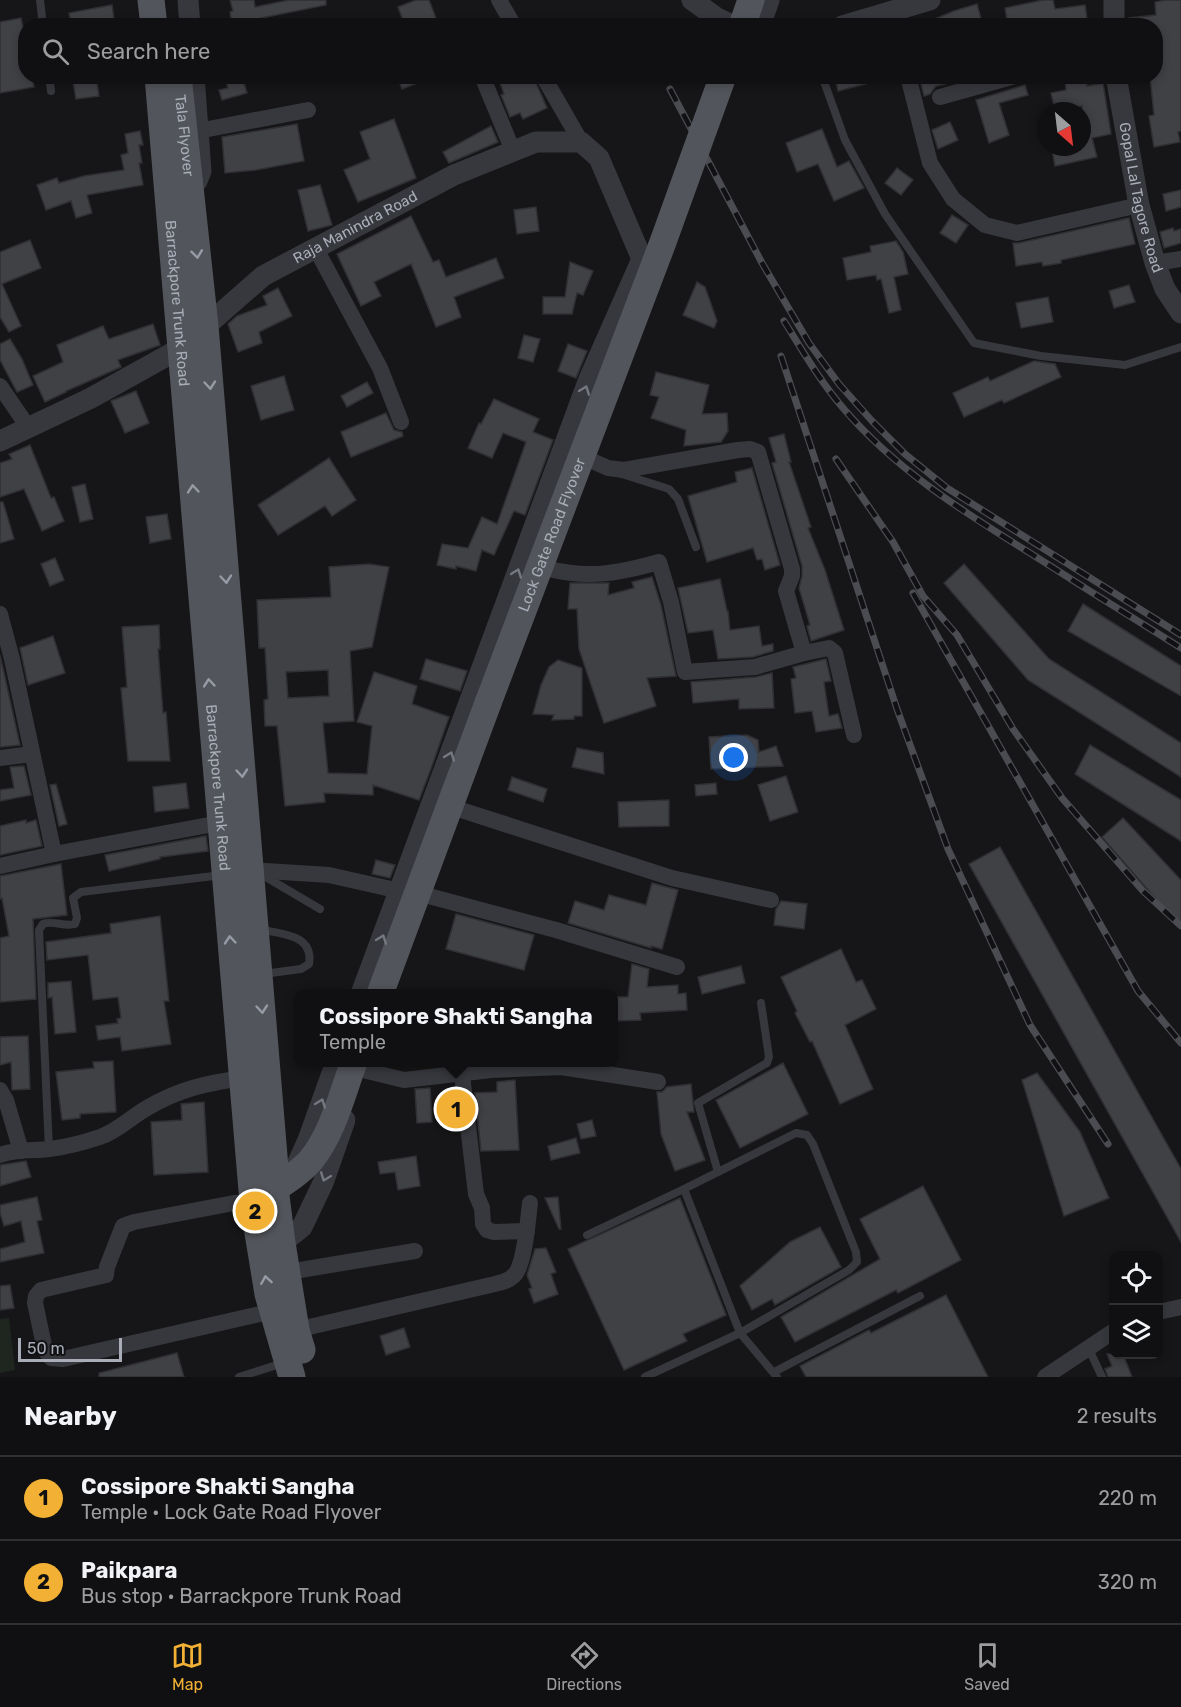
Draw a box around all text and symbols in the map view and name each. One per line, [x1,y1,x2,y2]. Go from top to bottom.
search box [18,18,1163,84]
icon: search [39,35,72,68]
text: Search here [87,38,210,65]
street label: Tala Flyover [171,94,198,178]
north arrow [1037,102,1091,156]
street label: Gopal Lal Tagore Road [1115,121,1167,275]
street label: Raja Manindra Road [290,187,420,268]
street label: Barrackpore Trunk Road [161,219,193,387]
one-way arrow [190,249,202,258]
one-way arrow [203,380,216,389]
one-way arrow [578,385,590,396]
street label: Lock Gate Road Flyover [515,455,589,614]
one-way arrow [187,484,200,493]
one-way arrow [510,568,522,579]
one-way arrow [219,574,232,583]
one-way arrow [203,678,216,687]
street label: Barrackpore Trunk Road [202,704,234,871]
your location [719,743,748,772]
one-way arrow [443,751,455,762]
one-way arrow [235,769,248,778]
one-way arrow [374,934,387,945]
one-way arrow [224,936,237,945]
popup [294,989,618,1067]
text: Cossipore Shakti Sangha [319,1003,593,1030]
one-way arrow [255,1005,268,1014]
text: Temple [319,1030,386,1054]
pin: 1 [436,1086,476,1132]
one-way arrow [314,1098,326,1109]
one-way arrow [320,1171,332,1182]
pin: 2 [236,1188,274,1234]
map controls [1109,1251,1163,1359]
button: locate [1109,1251,1163,1305]
one-way arrow [260,1275,273,1285]
button: layers [1109,1305,1163,1359]
scale bar [18,1335,122,1362]
text: 50 m [27,1339,65,1358]
text: Nearby [24,1401,117,1432]
text: 2 results [1077,1404,1157,1428]
text: Cossipore Shakti Sangha [81,1473,354,1500]
text: 1 [39,1486,48,1510]
text: 220 m [1098,1486,1157,1510]
text: Temple · Lock Gate Road Flyover [81,1500,381,1524]
text: Paikpara [81,1557,177,1584]
text: 2 [37,1570,50,1594]
text: 320 m [1098,1570,1157,1594]
text: Bus stop · Barrackpore Trunk Road [81,1584,402,1608]
tab: Map [171,1639,204,1694]
tab: Directions [546,1639,622,1694]
tab: Saved [964,1639,1010,1694]

